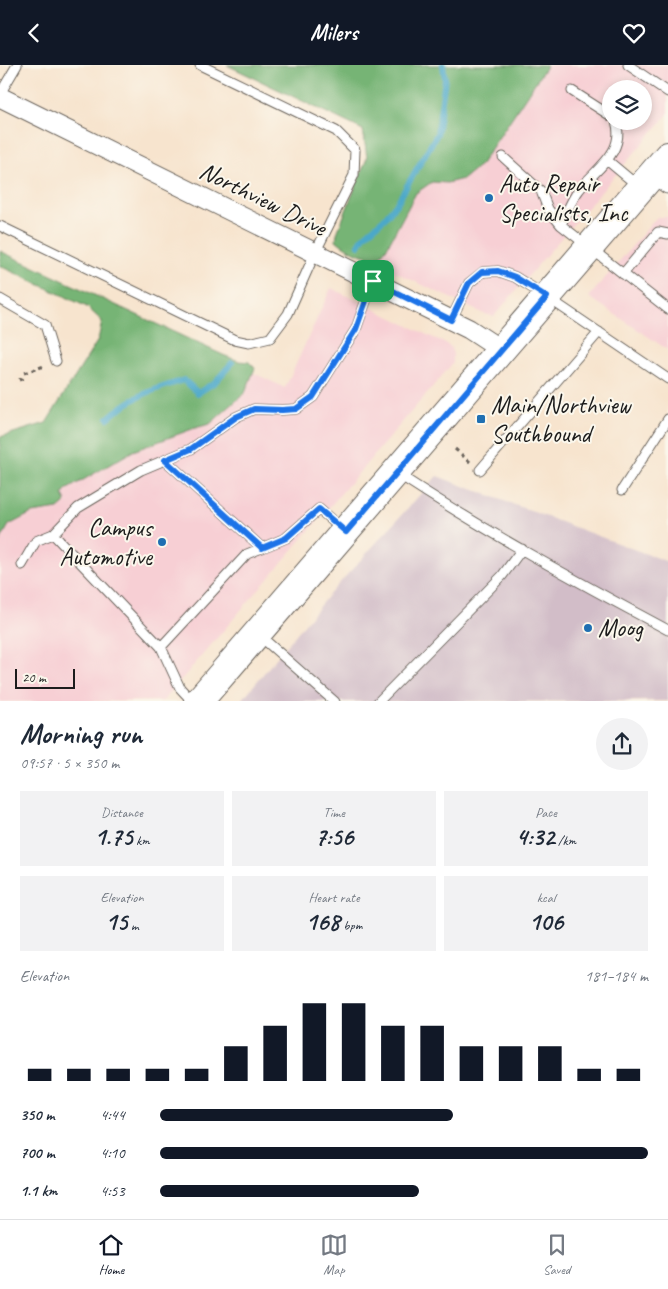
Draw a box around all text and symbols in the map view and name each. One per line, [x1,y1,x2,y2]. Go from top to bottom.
icon: back [20,19,48,47]
text: Milers [310,19,358,47]
icon: heart [620,19,648,47]
map controls [602,80,652,130]
button: layers [602,80,652,130]
street label: Northview Drive [194,155,333,244]
place label: Auto Repair Specialists, Inc [499,168,629,229]
marker: Auto Repair Specialists, Inc [483,192,495,204]
pin [352,260,394,302]
icon: arrive [359,267,387,295]
place label: Main/Northview Southbound [491,389,633,450]
marker: Main/Northview Southbound [475,413,487,425]
place label: Campus Automotive [60,512,154,573]
marker: Campus Automotive [156,536,168,548]
place label: Moog [598,612,644,644]
marker: Moog [582,622,594,634]
scale bar [15,667,75,690]
text: 20 m [22,669,46,686]
text: Morning run [20,716,142,751]
button: share [596,718,648,770]
text: 09:57 · 5 × 350 m [20,753,119,773]
text: Distance [101,804,143,821]
text: Time [323,804,345,821]
text: Pace [535,804,557,821]
text: 1.75 [94,821,133,853]
text: 7:56 [315,821,353,853]
text: 4:32 [516,821,555,853]
text: km [133,832,150,849]
text: /km [555,832,576,849]
text: Elevation [100,889,144,906]
text: Heart rate [308,889,360,906]
text: kcal [537,889,555,906]
text: 15 [105,906,127,938]
text: 168 [306,906,340,938]
text: 106 [529,906,563,938]
text: m [127,917,139,934]
text: bpm [340,917,362,934]
text: Elevation [20,966,69,986]
text: 181–184 m [585,966,648,986]
text: 350 m [20,1105,54,1125]
text: 4:44 [100,1105,125,1125]
text: 700 m [20,1143,55,1163]
text: 4:10 [100,1143,125,1163]
text: 1.1 km [20,1181,57,1201]
text: 4:53 [100,1181,125,1201]
tab: Home [97,1231,125,1278]
tab: Map [320,1231,348,1278]
tab: Saved [543,1231,571,1278]

